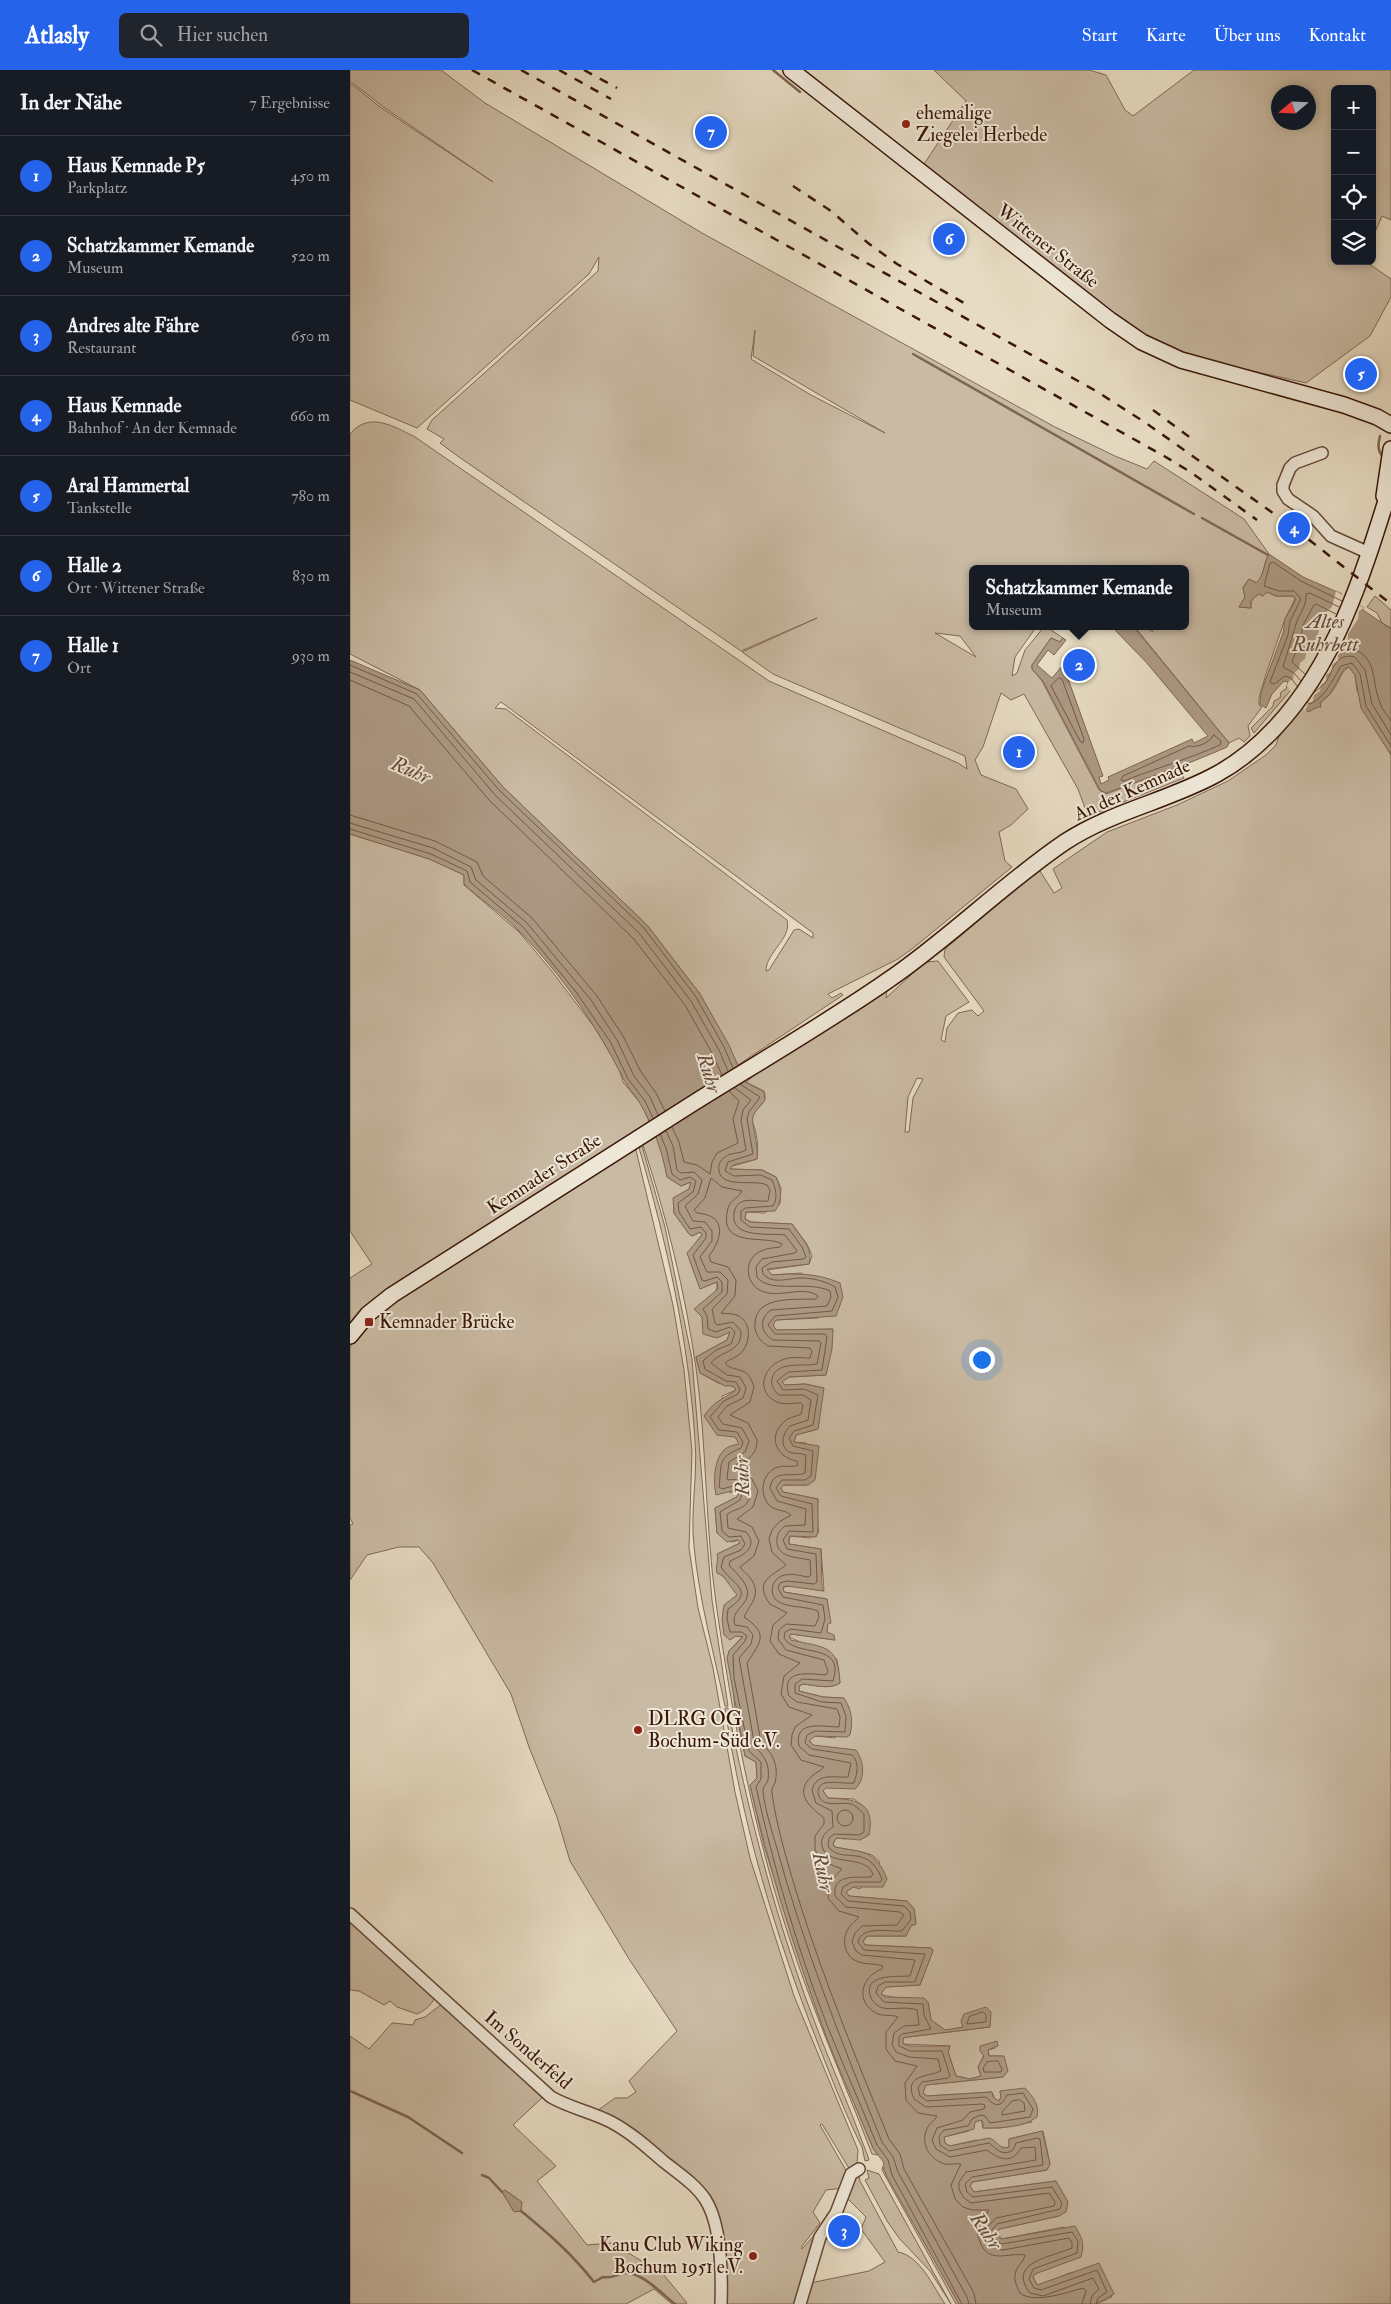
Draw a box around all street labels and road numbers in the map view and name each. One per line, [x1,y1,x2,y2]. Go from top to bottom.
street label: Wittener Straße [991,198,1104,293]
street label: An der Kemnade [1069,754,1194,827]
street label: Kemnader Straße [482,1128,606,1220]
street label: Im Sonderfeld [479,2005,577,2095]

